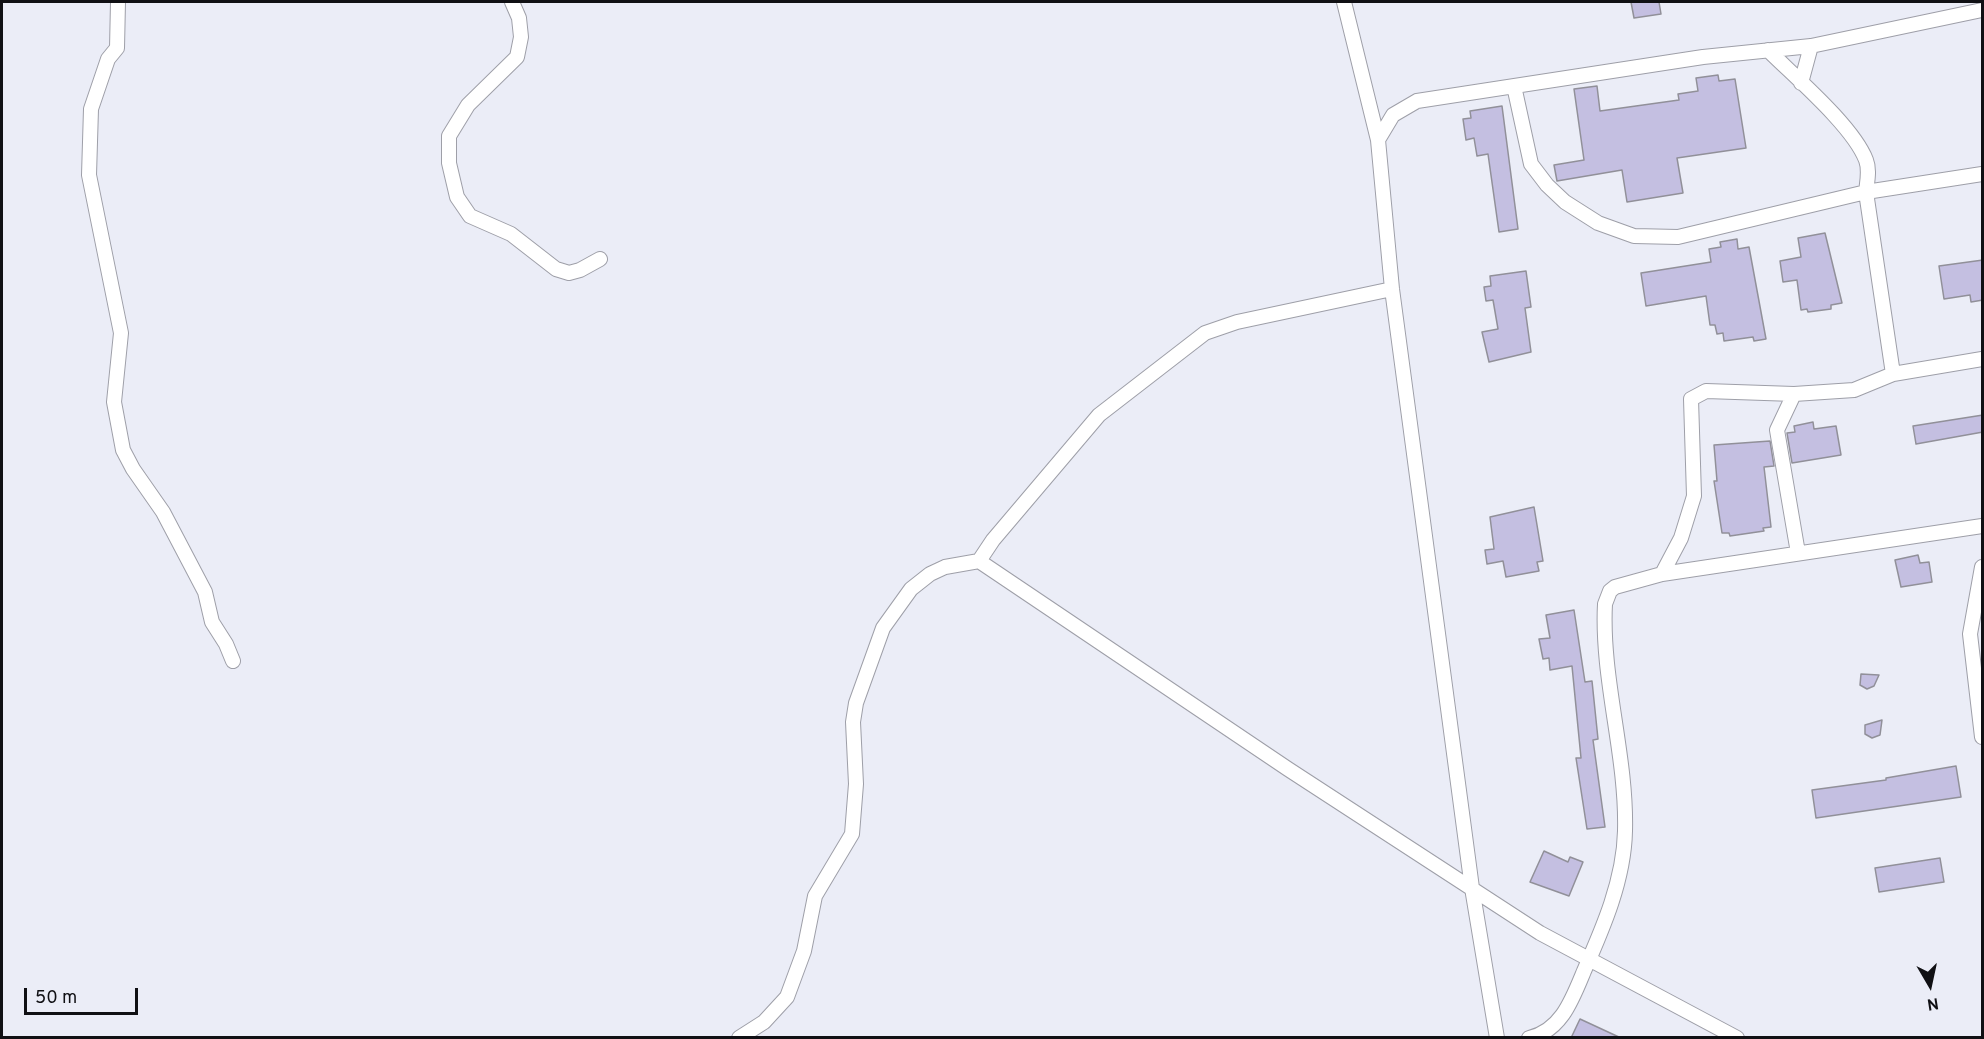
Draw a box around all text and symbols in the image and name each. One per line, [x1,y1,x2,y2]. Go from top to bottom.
north arrow [1900,955,1960,1015]
scale bar [27,976,141,1014]
text: 50 m [35,987,77,1010]
text: N [1926,992,1940,1014]

